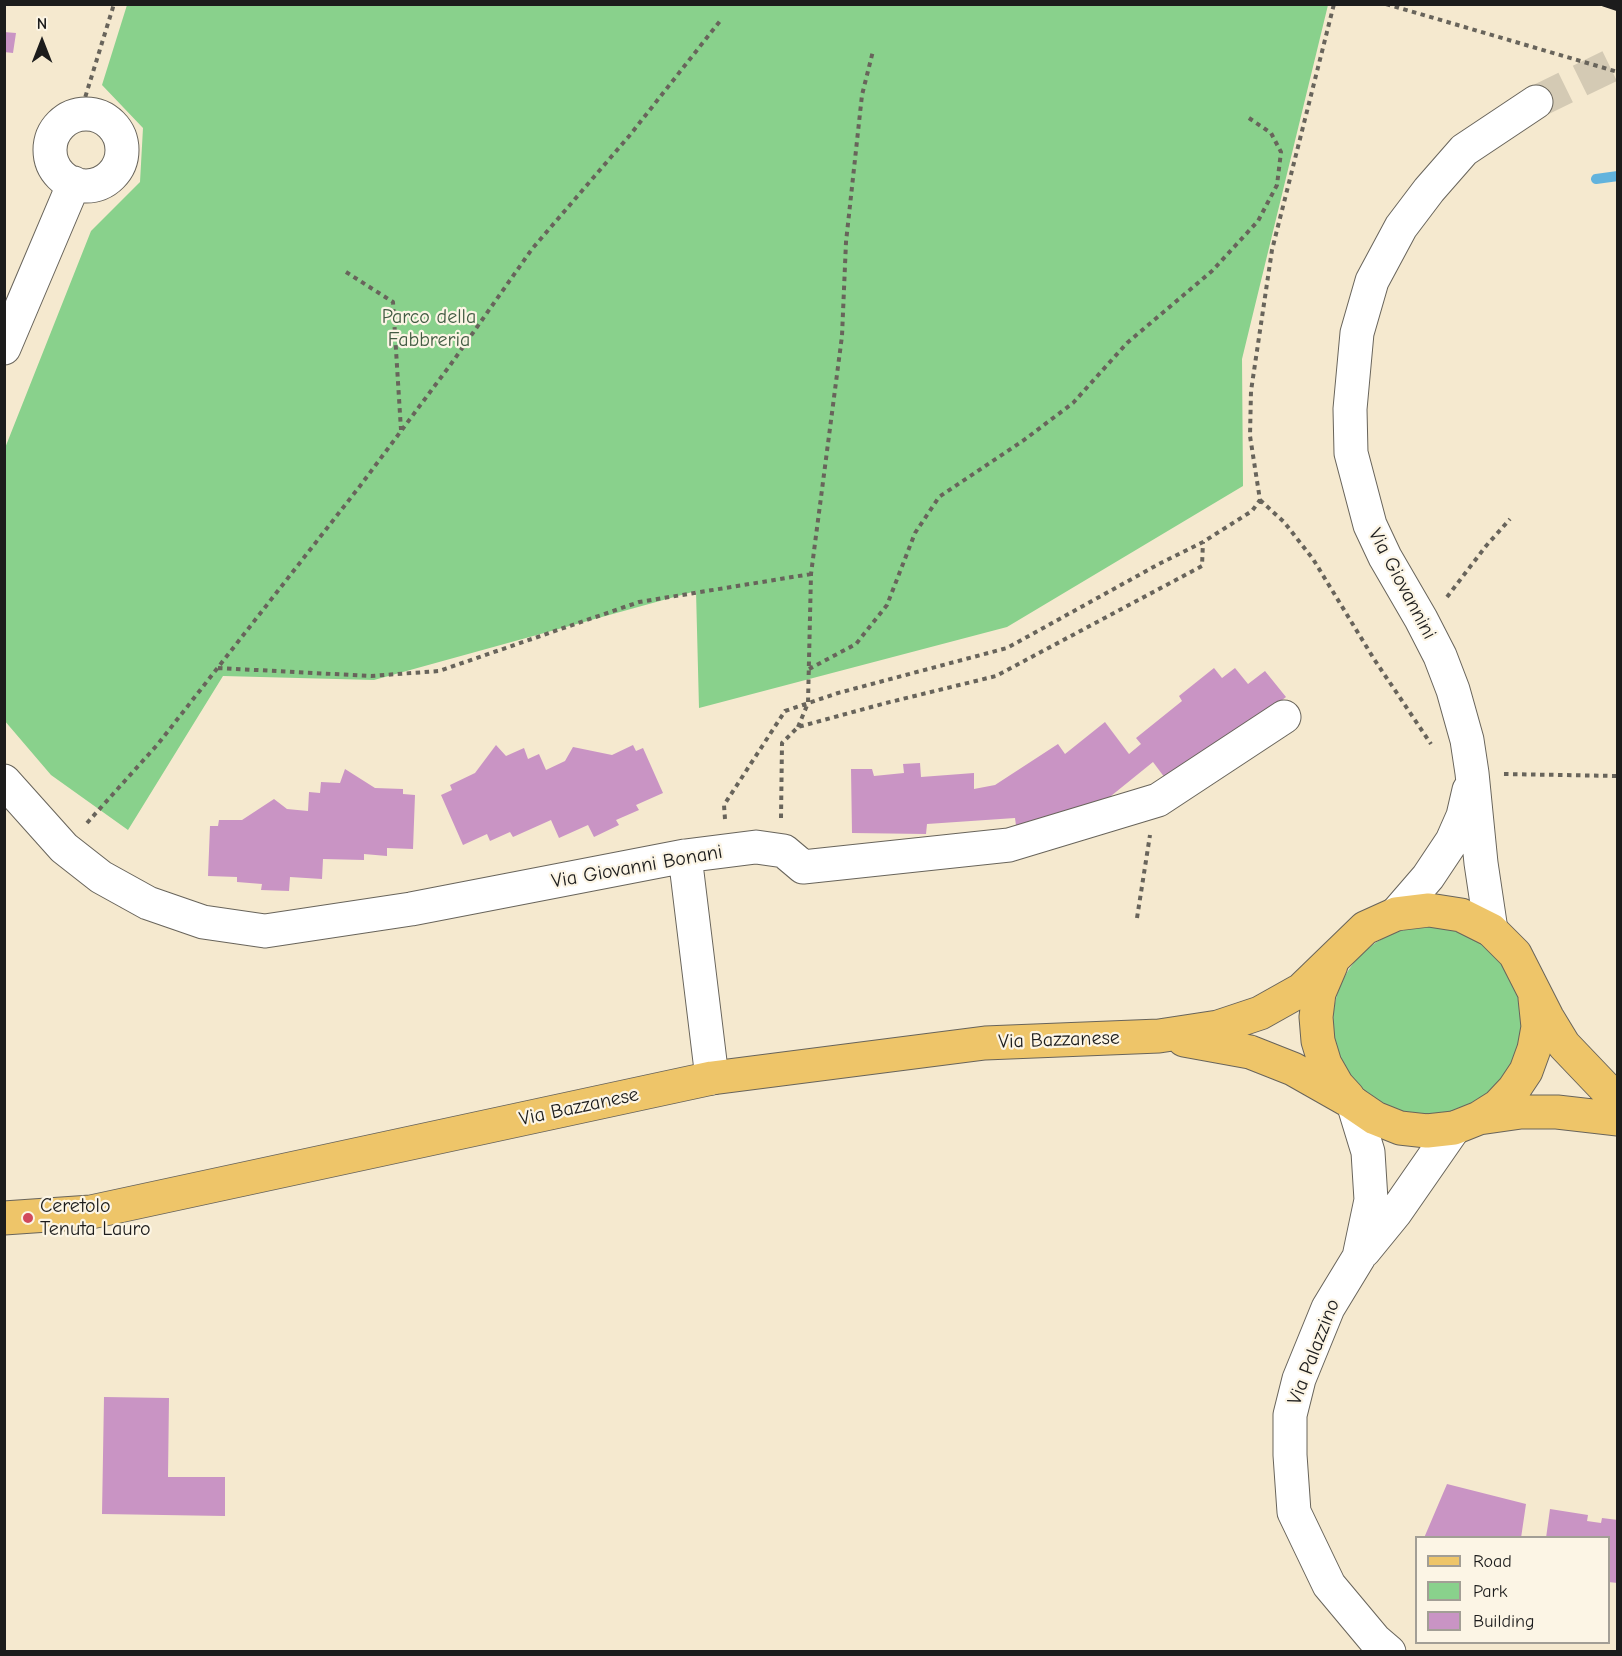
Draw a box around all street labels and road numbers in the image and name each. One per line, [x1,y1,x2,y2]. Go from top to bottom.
street label: Via Giovannini [1363,524,1441,644]
street label: Via Giovanni Bonani [550,840,724,894]
street label: Via Bazzanese [998,1026,1120,1054]
street label: Via Bazzanese [517,1083,641,1131]
street label: Via Palazzino [1283,1296,1345,1408]

